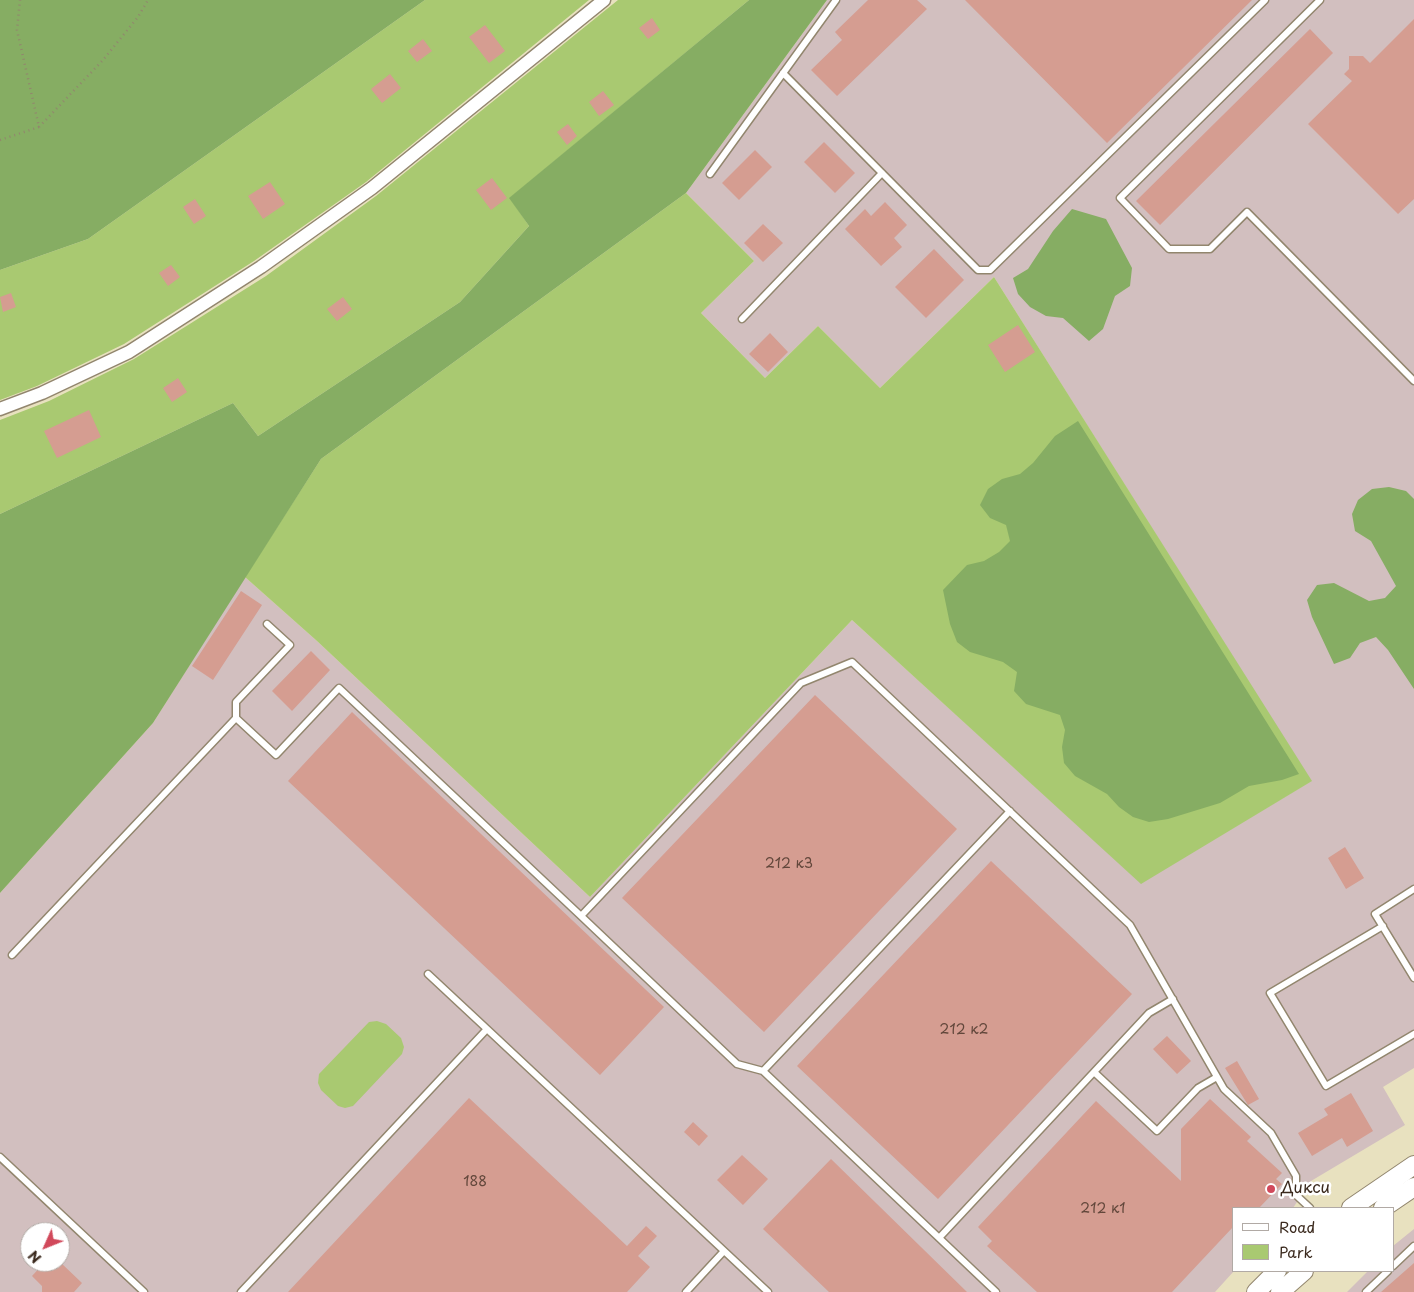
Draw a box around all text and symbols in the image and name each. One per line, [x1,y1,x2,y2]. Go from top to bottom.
house number: 212 к3 [765,856,813,872]
house number: 212 к2 [940,1022,988,1038]
house number: 188 [463,1174,487,1190]
place label: Дикси [1281,1179,1330,1199]
marker: Дикси [1265,1183,1277,1195]
house number: 212 к1 [1080,1201,1126,1217]
legend [1232,1207,1394,1272]
text: Road [1279,1215,1315,1238]
north arrow [20,1222,70,1272]
text: Park [1279,1240,1313,1263]
text: N [23,1246,46,1268]

